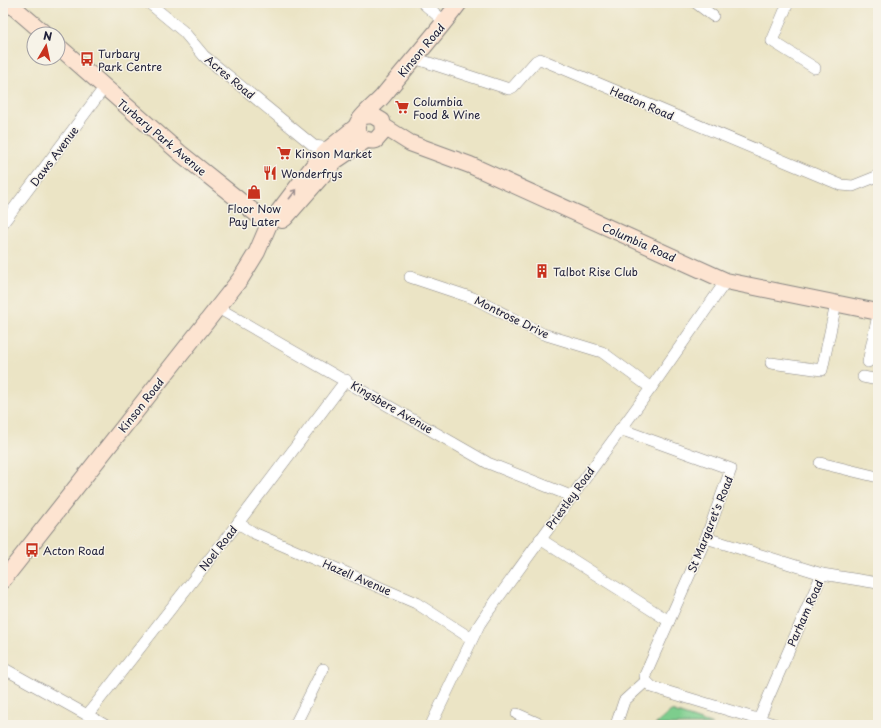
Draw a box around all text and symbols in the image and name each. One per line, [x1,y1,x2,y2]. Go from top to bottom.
street label: Kinson Road [393,19,449,81]
north arrow [26,26,66,66]
text: N [42,27,54,45]
place label: Turbary Park Centre [98,45,162,75]
bus stop icon: Turbary Park Centre [79,51,95,67]
street label: Acres Road [201,51,259,103]
street label: Heaton Road [607,82,677,124]
place label: Columbia Food & Wine [413,93,480,123]
street label: Turbary Park Avenue [114,94,210,180]
supermarket icon: Columbia Food & Wine [394,99,410,115]
street label: Daws Avenue [26,122,82,190]
supermarket icon: Kinson Market [276,145,292,161]
place label: Kinson Market [295,145,373,162]
restaurant icon: Wonderfrys [262,165,278,181]
place label: Wonderfrys [281,165,342,182]
shop icon: Floor Now Pay Later [246,184,262,200]
one-way arrow [288,188,297,199]
place label: Floor Now Pay Later [227,200,281,230]
street label: Columbia Road [599,218,679,266]
building icon: Talbot Rise Club [534,263,550,279]
place label: Talbot Rise Club [553,263,638,280]
street label: Montrose Drive [472,292,552,343]
street label: Kinson Road [114,374,168,436]
street label: Kingsbere Avenue [348,377,436,437]
street label: Priestley Road [541,463,599,533]
street label: St Margaret's Road [683,473,737,575]
street label: Noel Road [195,522,241,574]
bus stop icon: Acton Road [24,542,40,558]
place label: Acton Road [43,542,105,559]
street label: Hazell Avenue [320,555,394,599]
street label: Parham Road [783,577,827,649]

